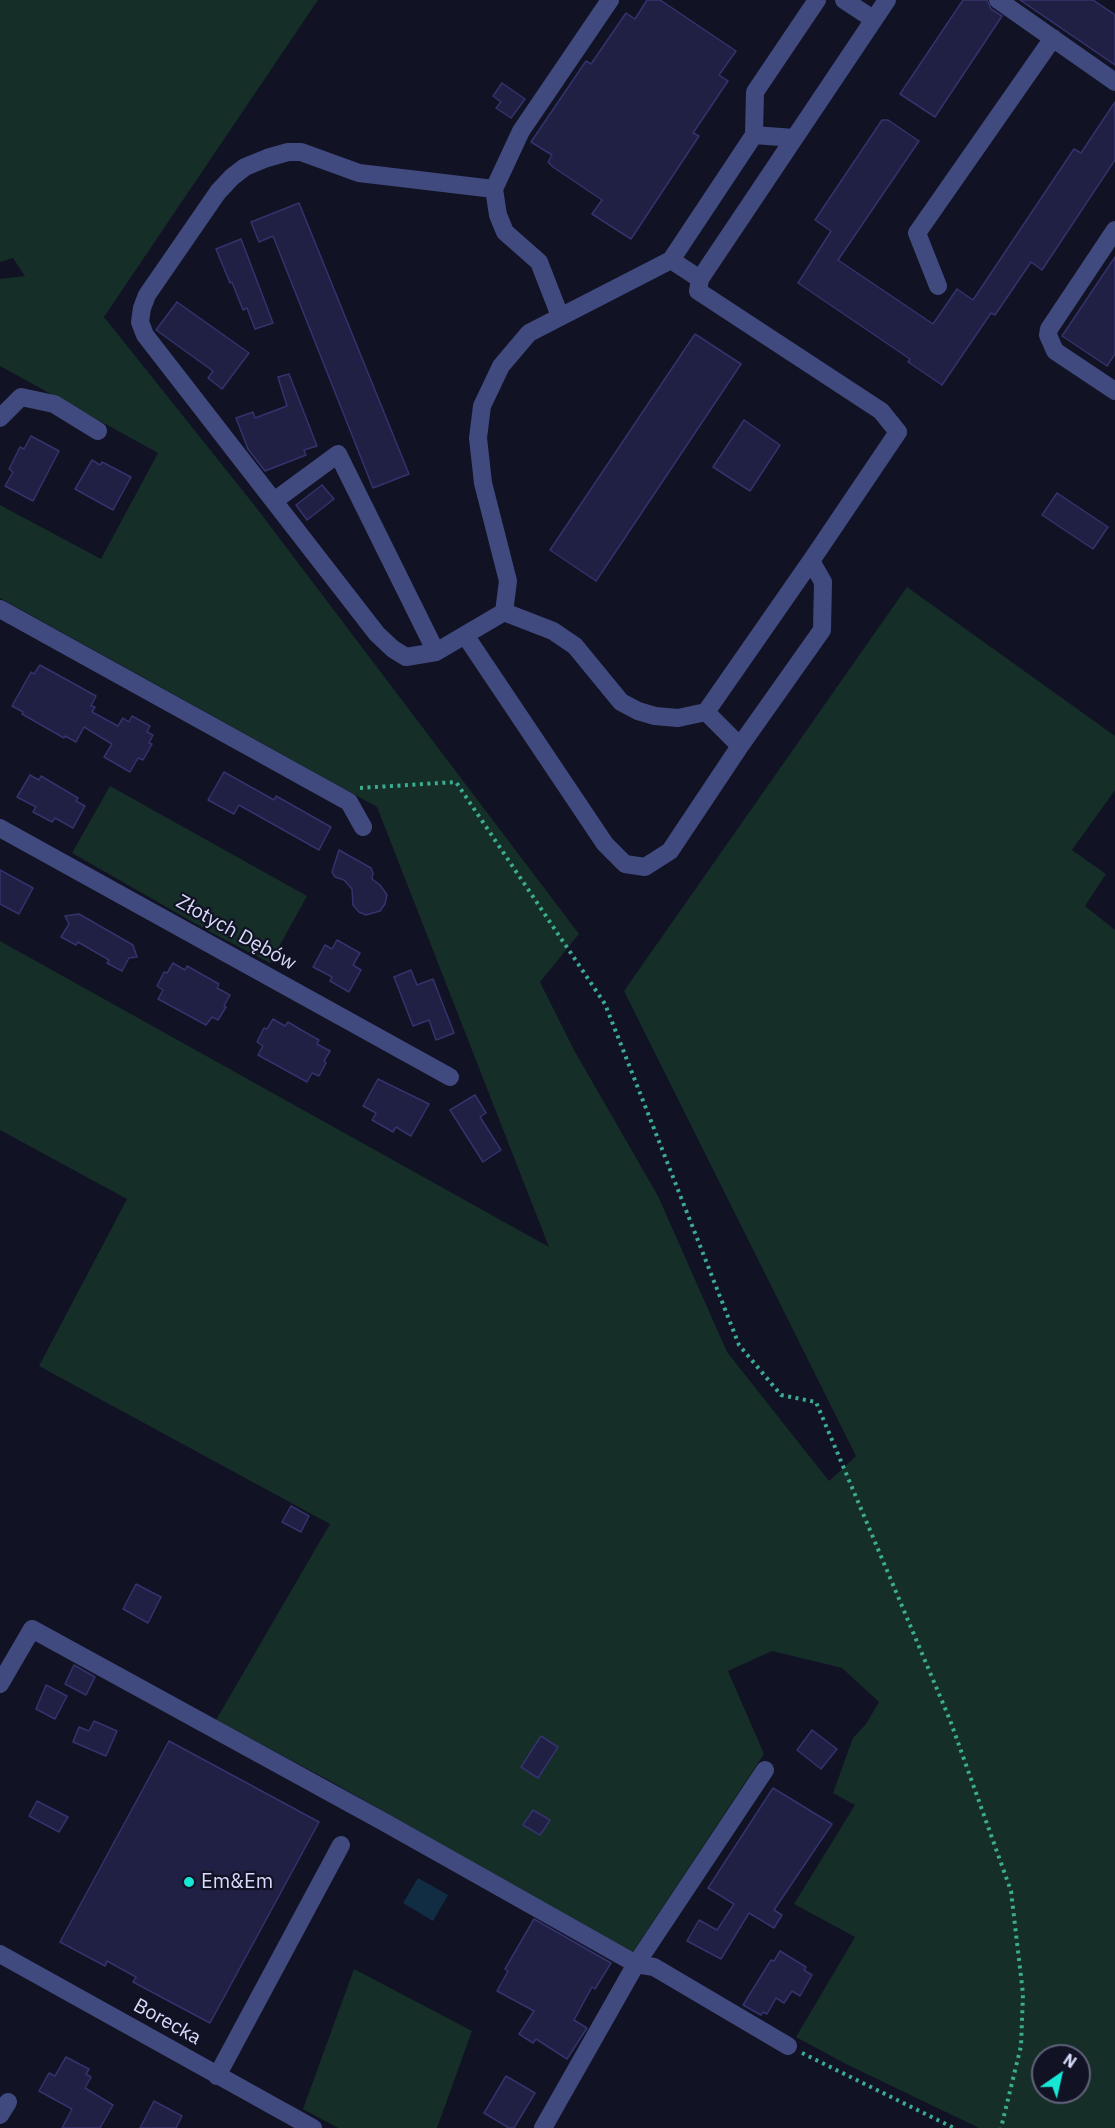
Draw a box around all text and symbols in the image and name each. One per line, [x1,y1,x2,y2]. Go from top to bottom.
street label: Złotych Dębów [172,890,300,976]
place label: Em&Em [201,1870,273,1894]
marker: Em&Em [182,1875,196,1889]
street label: Borecka [129,1994,205,2050]
north arrow [1031,2044,1091,2104]
text: N [1060,2049,1080,2072]

